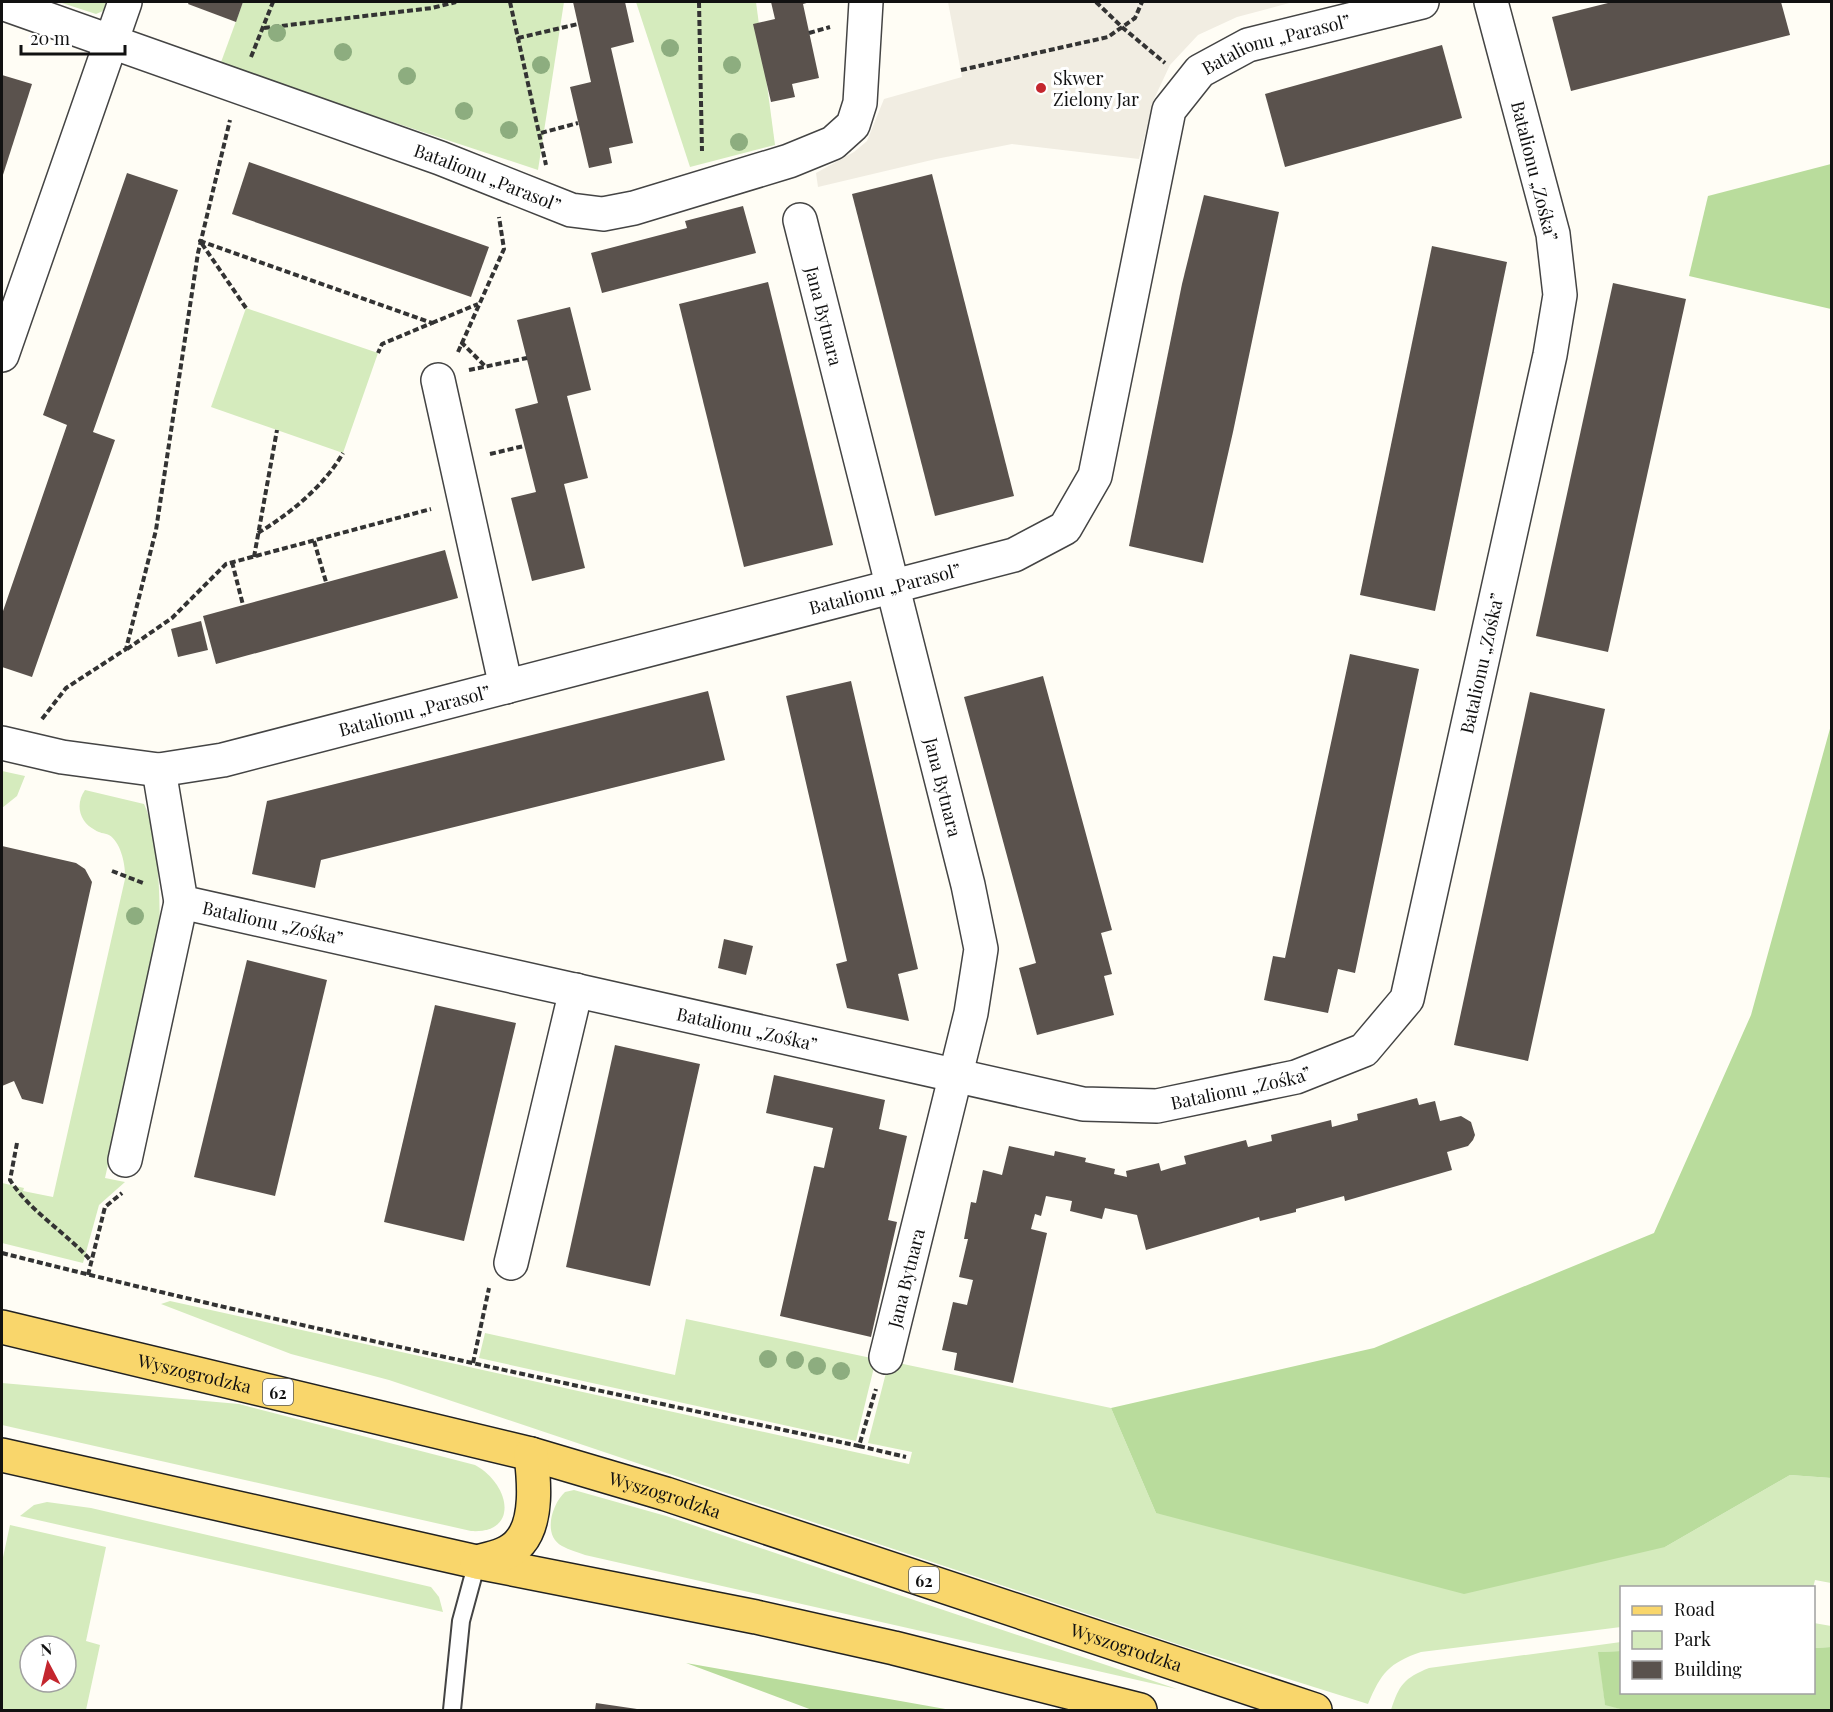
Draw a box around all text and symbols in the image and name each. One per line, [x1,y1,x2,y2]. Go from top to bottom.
street label: Batalionu „Parasol” [1197,8,1353,80]
scale bar [21,18,124,56]
text: 20 m [30,26,70,50]
place label: Skwer Zielony Jar [1053,66,1139,111]
marker: Skwer Zielony Jar [1034,81,1048,95]
street label: Batalionu „Zośka” [1506,98,1564,244]
street label: Batalionu „Parasol” [411,138,565,217]
street label: Jana Bytnara [800,263,848,368]
street label: Batalionu „Parasol” [806,557,963,620]
street label: Batalionu „Zośka” [1454,591,1509,736]
street label: Batalionu „Parasol” [336,679,493,742]
street label: Jana Bytnara [919,734,967,839]
street label: Batalionu „Zośka” [200,895,346,950]
street label: Batalionu „Zośka” [674,1001,820,1056]
street label: Batalionu „Zośka” [1168,1060,1315,1115]
street label: Jana Bytnara [882,1226,930,1331]
street label: Wyszogrodzka [134,1348,254,1398]
road number: 62 [263,1379,293,1405]
street label: Wyszogrodzka [605,1465,724,1523]
road number: 62 [909,1567,939,1593]
legend [1620,1586,1815,1694]
text: Road [1674,1597,1715,1621]
street label: Wyszogrodzka [1066,1617,1185,1677]
text: Park [1674,1627,1711,1651]
north arrow [18,1634,78,1694]
text: N [39,1637,54,1660]
text: Building [1674,1657,1742,1681]

